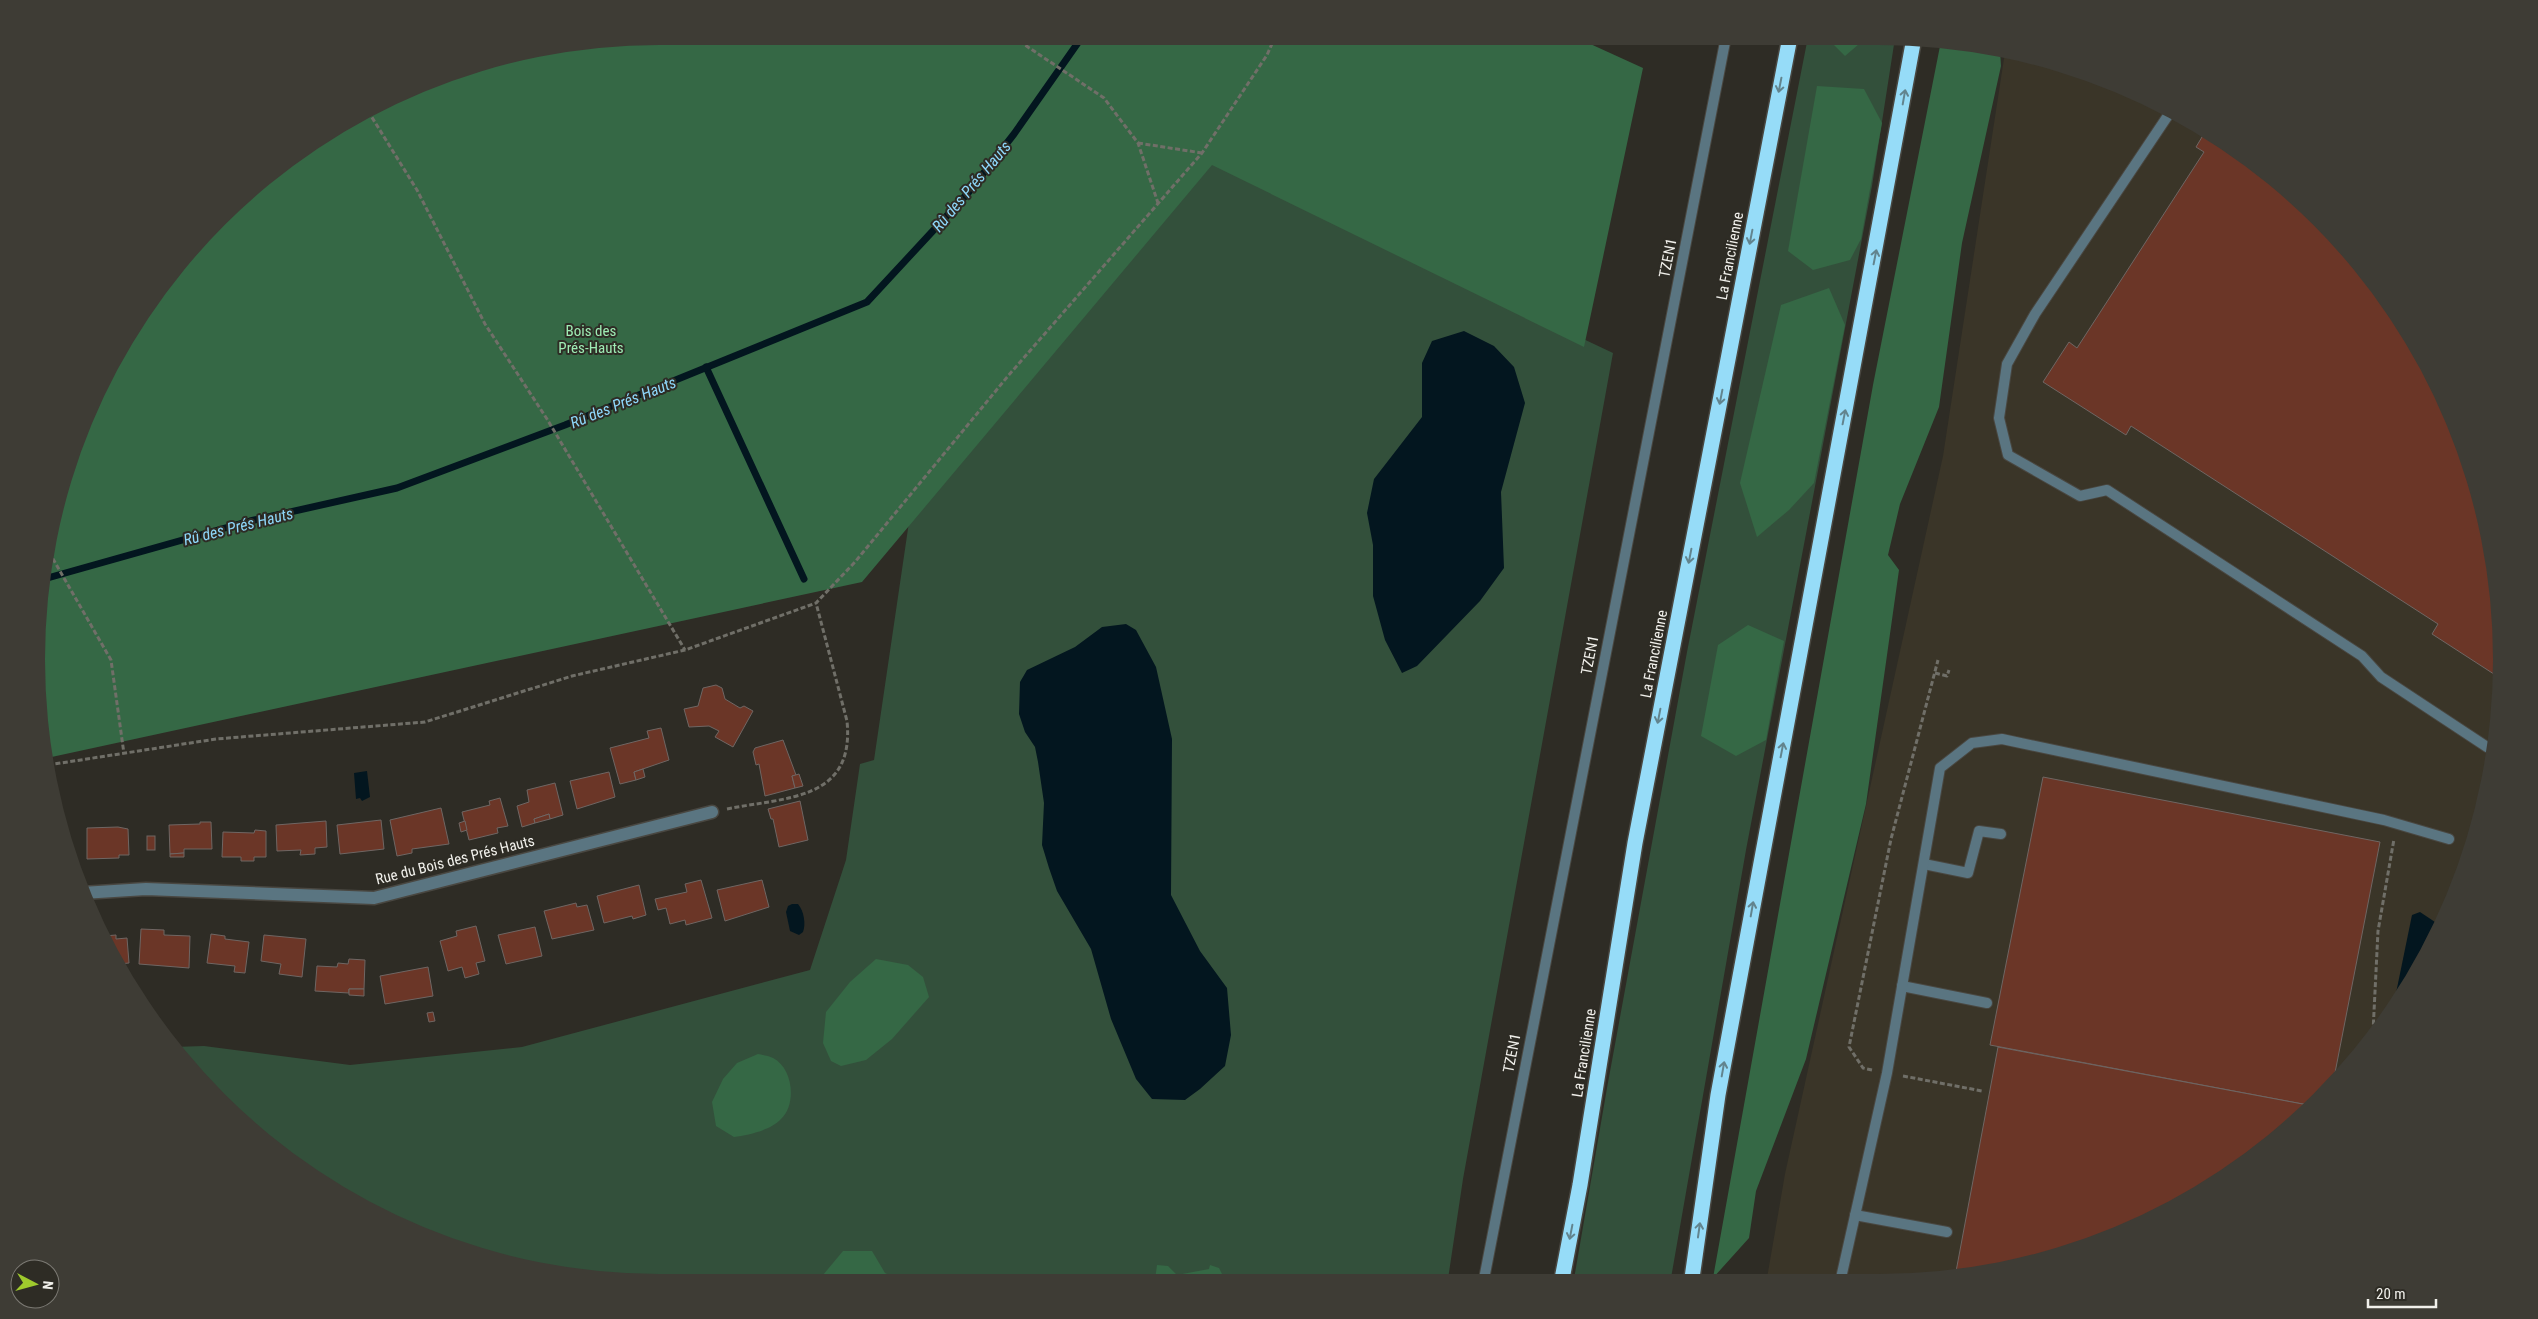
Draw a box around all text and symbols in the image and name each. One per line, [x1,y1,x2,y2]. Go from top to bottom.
one-way arrow [1775,77,1785,93]
one-way arrow [1899,90,1909,106]
water label: Rû des Prés Hauts [928,137,1015,236]
street label: La Francilienne [1713,210,1747,302]
one-way arrow [1746,229,1756,245]
street label: TZEN1 [1655,237,1681,279]
one-way arrow [1871,250,1880,266]
park label: Bois des Prés-Hauts [558,322,624,357]
water label: Rû des Prés Hauts [567,373,679,432]
one-way arrow [1715,388,1725,404]
one-way arrow [1840,409,1849,425]
water label: Rû des Prés Hauts [181,504,295,549]
one-way arrow [1685,548,1694,564]
street label: La Francilienne [1637,608,1671,700]
street label: TZEN1 [1577,634,1603,676]
one-way arrow [1654,708,1664,724]
one-way arrow [1777,742,1787,758]
street label: Rue du Bois des Prés Hauts [374,832,536,888]
one-way arrow [1748,902,1757,918]
street label: La Francilienne [1568,1007,1600,1099]
street label: TZEN1 [1499,1032,1525,1074]
one-way arrow [1718,1062,1728,1078]
one-way arrow [1694,1222,1704,1238]
one-way arrow [1566,1223,1576,1239]
north arrow [10,1259,60,1309]
scale bar [2368,1276,2436,1308]
text: N [40,1280,56,1290]
text: 20 m [2376,1285,2406,1303]

